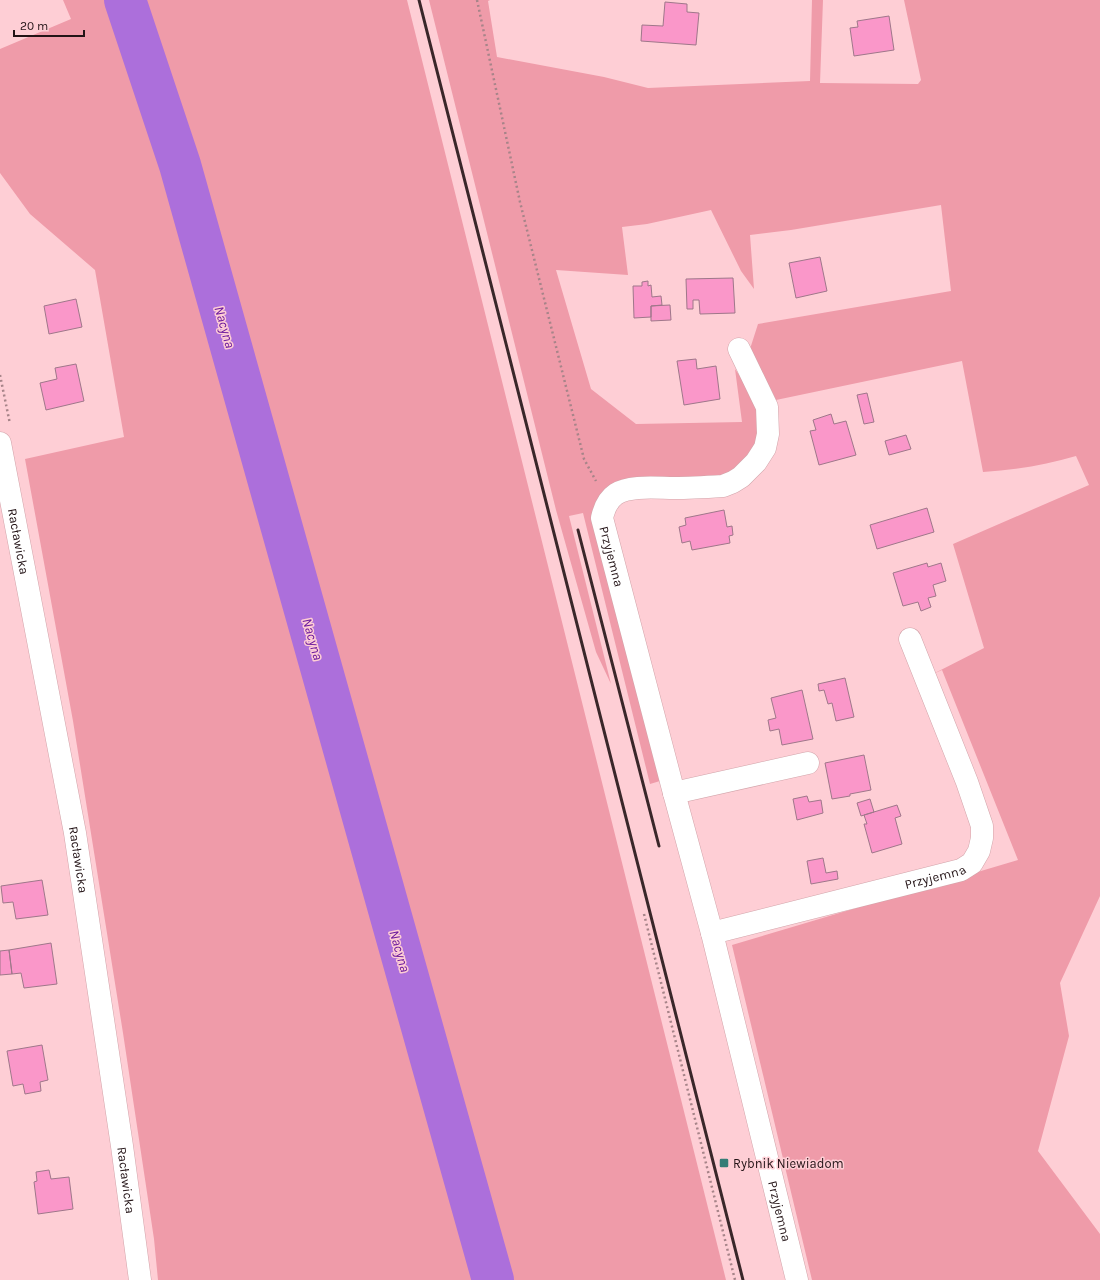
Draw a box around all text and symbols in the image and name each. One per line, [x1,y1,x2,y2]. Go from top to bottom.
scale bar [14,12,84,38]
text: 20 m [20,19,48,33]
water label: Nacyna [210,304,239,350]
street label: Racławicka [5,507,32,576]
street label: Przyjemna [596,525,627,588]
water label: Nacyna [298,616,327,662]
street label: Racławicka [66,825,91,894]
street label: Przyjemna [903,862,969,892]
water label: Nacyna [385,928,414,974]
street label: Racławicka [114,1146,138,1214]
place label: Rybnik Niewiadom [733,1156,844,1171]
marker: Rybnik Niewiadom [718,1157,730,1169]
street label: Przyjemna [765,1179,794,1243]

